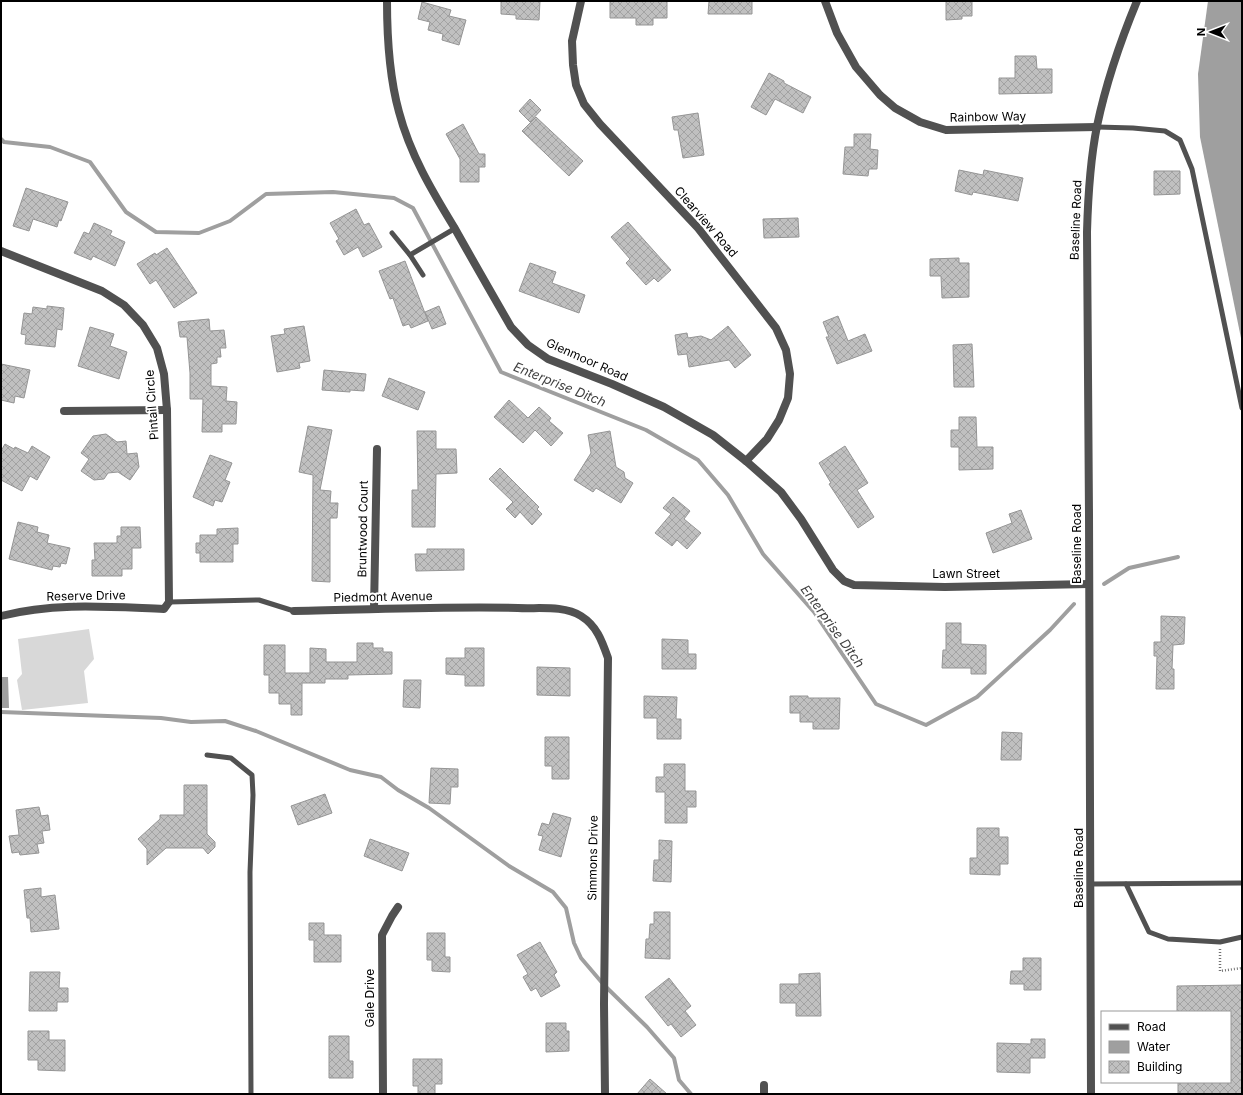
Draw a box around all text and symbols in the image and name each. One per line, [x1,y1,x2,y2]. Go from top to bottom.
north arrow [1191,12,1231,52]
text: N [1194,28,1208,36]
street label: Rainbow Way [950,108,1027,125]
street label: Baseline Road [1067,180,1084,260]
street label: Clearview Road [672,183,741,260]
street label: Glenmoor Road [544,335,630,384]
water label: Enterprise Ditch [511,358,609,410]
street label: Pintail Circle [142,369,161,441]
street label: Bruntwood Court [354,480,371,578]
street label: Baseline Road [1069,504,1084,584]
street label: Lawn Street [932,566,1000,581]
water label: Enterprise Ditch [798,582,869,671]
street label: Reserve Drive [46,587,126,604]
street label: Piedmont Avenue [333,588,433,605]
street label: Simmons Drive [584,815,601,901]
street label: Baseline Road [1071,828,1086,908]
street label: Gale Drive [362,969,377,1027]
legend [1101,1011,1231,1083]
text: Road [1137,1019,1166,1034]
text: Water [1137,1039,1171,1054]
text: Building [1137,1059,1182,1074]

